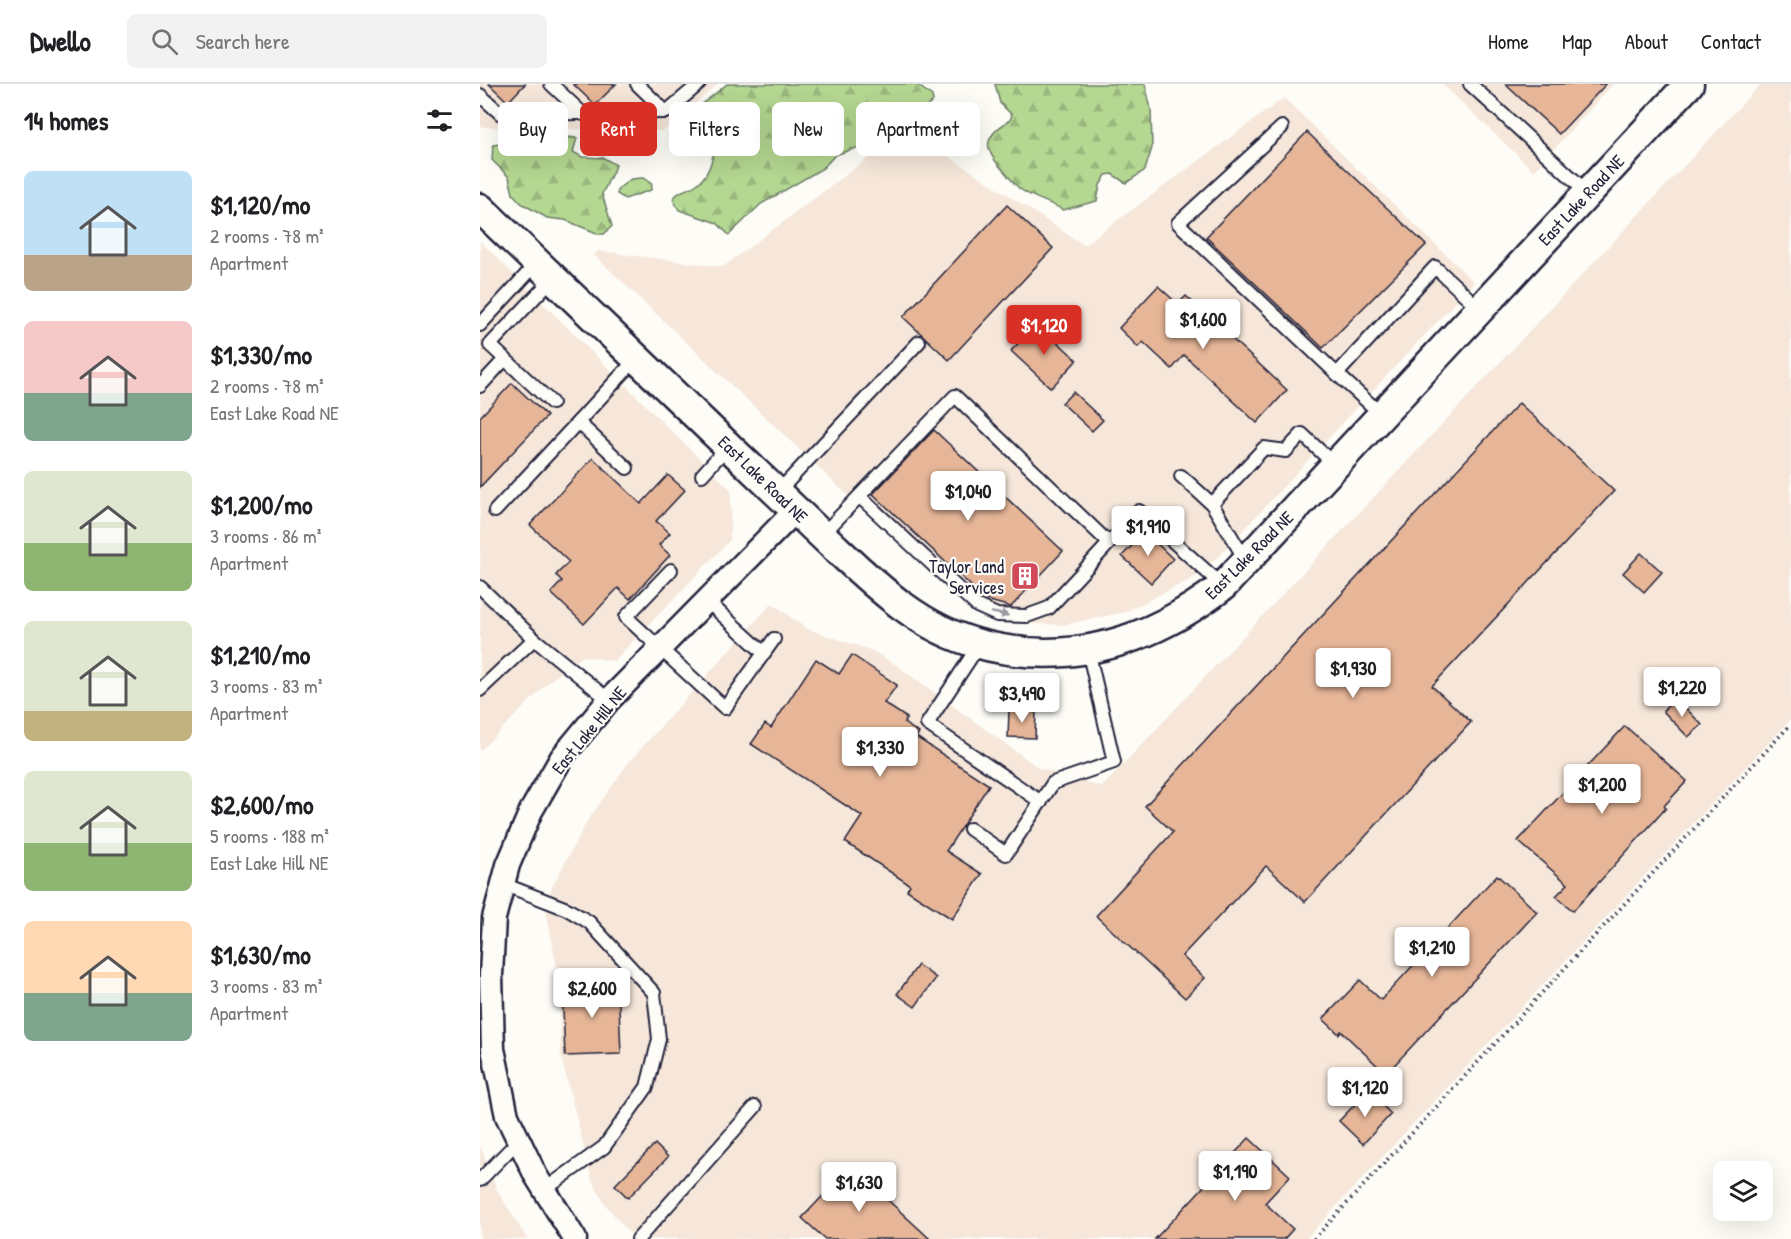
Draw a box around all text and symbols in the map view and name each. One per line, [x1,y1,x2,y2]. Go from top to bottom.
search box [127,14,547,68]
text: Dwello [30,22,91,60]
icon: search [148,25,181,58]
text: Search here [196,26,290,56]
text: Home [1488,27,1529,56]
text: Map [1562,27,1592,56]
text: About [1625,27,1668,56]
text: Contact [1701,27,1761,56]
chip: Buy [498,102,568,156]
chip: Rent [580,102,657,156]
chip: Filters [669,102,760,156]
chip: New [772,102,844,156]
chip: Apartment [856,102,980,156]
text: 14 homes [24,103,109,138]
icon: filters [423,104,456,137]
street label: East Lake Road NE [1532,149,1630,251]
text: $1,120/mo [210,187,310,222]
icon: home [72,195,144,267]
text: 2 rooms · 78 m² [210,222,324,249]
text: Apartment [210,249,288,276]
pin: $1,600 [1154,299,1252,350]
pin: $1,120 [995,305,1093,356]
text: $1,600 [1179,305,1227,332]
text: $1,120 [1020,311,1068,338]
text: $1,330/mo [210,337,312,372]
icon: home [72,345,144,417]
text: 2 rooms · 78 m² [210,372,324,399]
text: East Lake Road NE [210,399,339,426]
street label: East Lake Road NE [713,430,813,528]
pin: $1,040 [919,471,1017,522]
text: $1,040 [945,477,991,504]
text: $1,200/mo [210,487,313,522]
icon: home [72,495,144,567]
street label: East Lake Road NE [1199,505,1299,605]
pin: $1,910 [1099,506,1197,557]
text: $1,910 [1126,512,1171,539]
text: 3 rooms · 86 m² [210,522,321,549]
text: Apartment [210,549,288,576]
place label: Taylor Land Services [929,554,1004,600]
building icon: Taylor Land Services [1009,560,1041,592]
one-way arrow [991,610,1010,619]
text: $1,210/mo [210,637,310,672]
icon: home [72,645,144,717]
pin: $1,930 [1304,648,1402,699]
text: $1,930 [1330,654,1376,681]
pin: $1,220 [1633,667,1731,718]
text: 3 rooms · 83 m² [210,672,322,699]
pin: $3,490 [973,673,1071,724]
text: $1,220 [1657,673,1707,700]
text: $3,490 [999,679,1045,706]
street label: East Lake Hill NE [546,681,632,779]
text: Apartment [210,699,288,726]
pin: $1,330 [831,727,929,778]
text: $1,330 [856,733,904,760]
pin: $1,200 [1553,764,1651,815]
text: $1,200 [1578,770,1626,797]
text: $2,600/mo [210,787,313,822]
icon: home [72,795,144,867]
text: 5 rooms · 188 m² [210,822,329,849]
text: East Lake Hill NE [210,849,329,876]
pin: $1,210 [1383,927,1481,978]
text: $1,210 [1408,933,1456,960]
text: $1,630/mo [210,937,311,972]
icon: home [72,945,144,1017]
pin: $2,600 [543,968,641,1019]
text: 3 rooms · 83 m² [210,972,322,999]
text: $2,600 [567,974,617,1001]
text: Apartment [210,999,288,1026]
pin: $1,120 [1316,1067,1414,1118]
text: $1,120 [1341,1073,1389,1100]
pin: $1,190 [1186,1151,1284,1202]
text: $1,190 [1213,1157,1258,1184]
map controls [1713,1161,1773,1221]
button: layers [1713,1161,1773,1221]
pin: $1,630 [810,1162,908,1213]
text: $1,630 [835,1168,883,1195]

